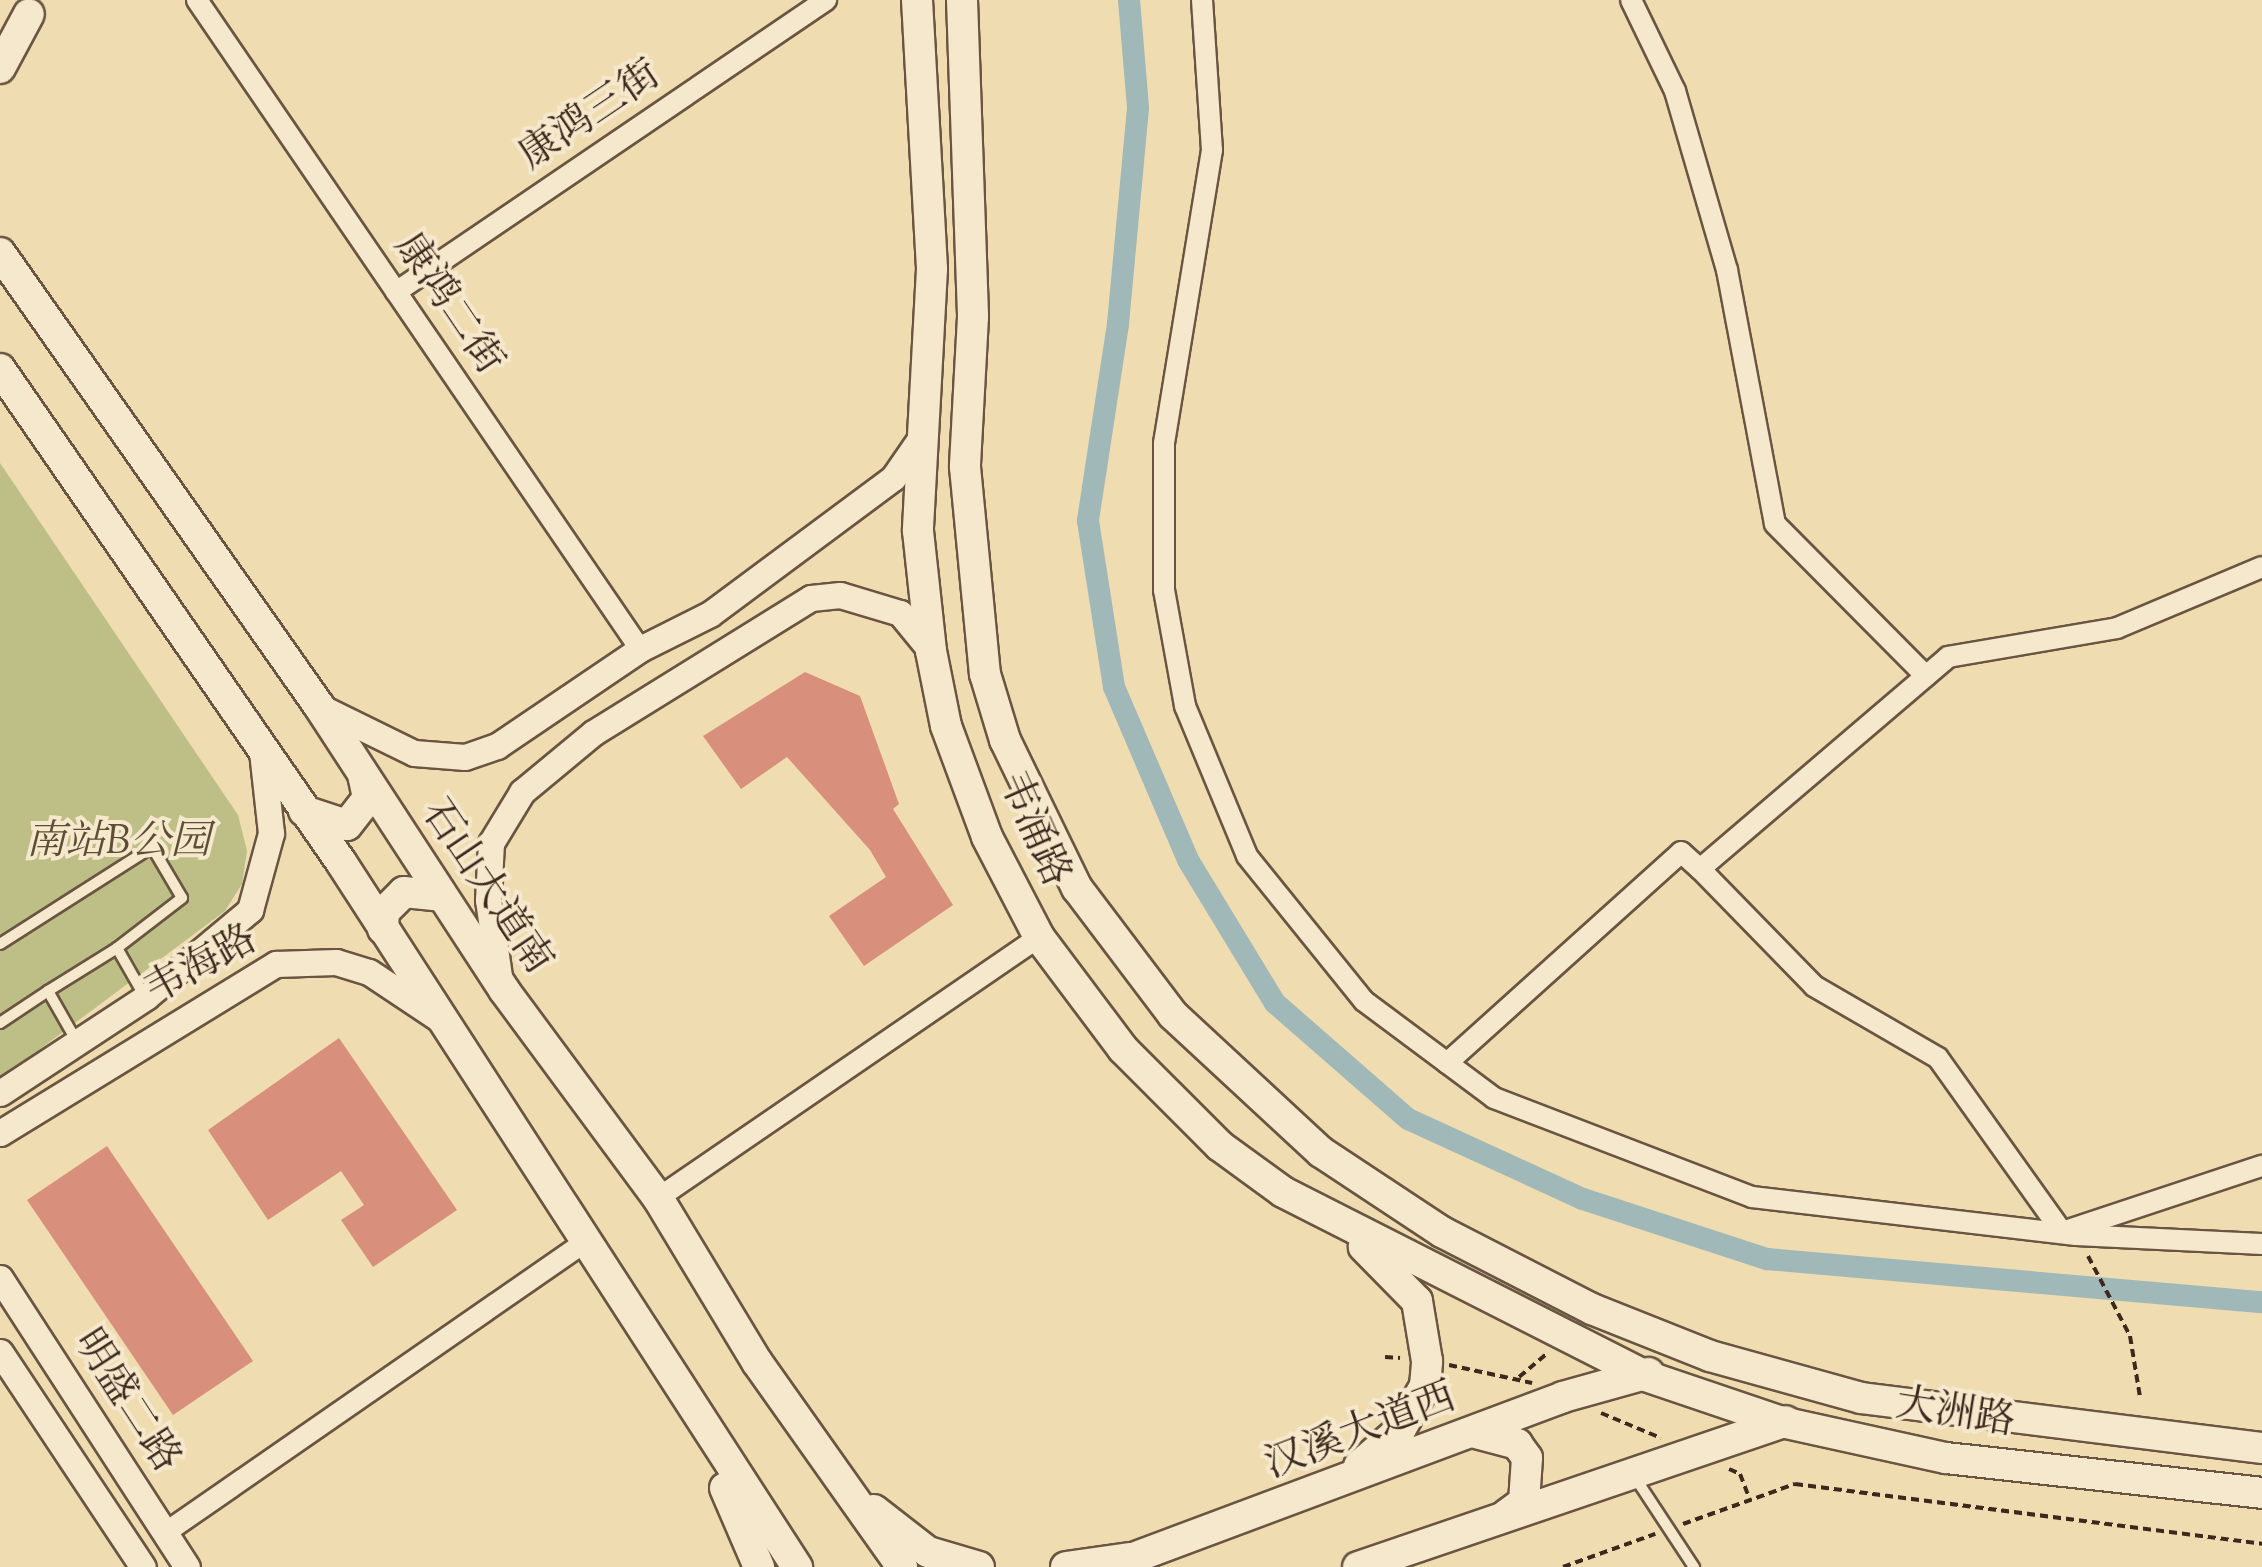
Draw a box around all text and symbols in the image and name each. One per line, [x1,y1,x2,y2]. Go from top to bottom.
street label: 康鸿三街 [511,52,671,182]
street label: 康鸿二街 [382,225,512,385]
street label: 韦涌路 [986,765,1078,895]
street label: 石山大道南 [409,792,561,984]
park label: 南站B公园 [26,820,210,868]
street label: 韦海路 [138,917,266,1017]
street label: 明盛二路 [61,1322,189,1482]
street label: 汉溪大道西 [1259,1375,1463,1491]
street label: 大洲路 [1892,1382,2018,1448]

